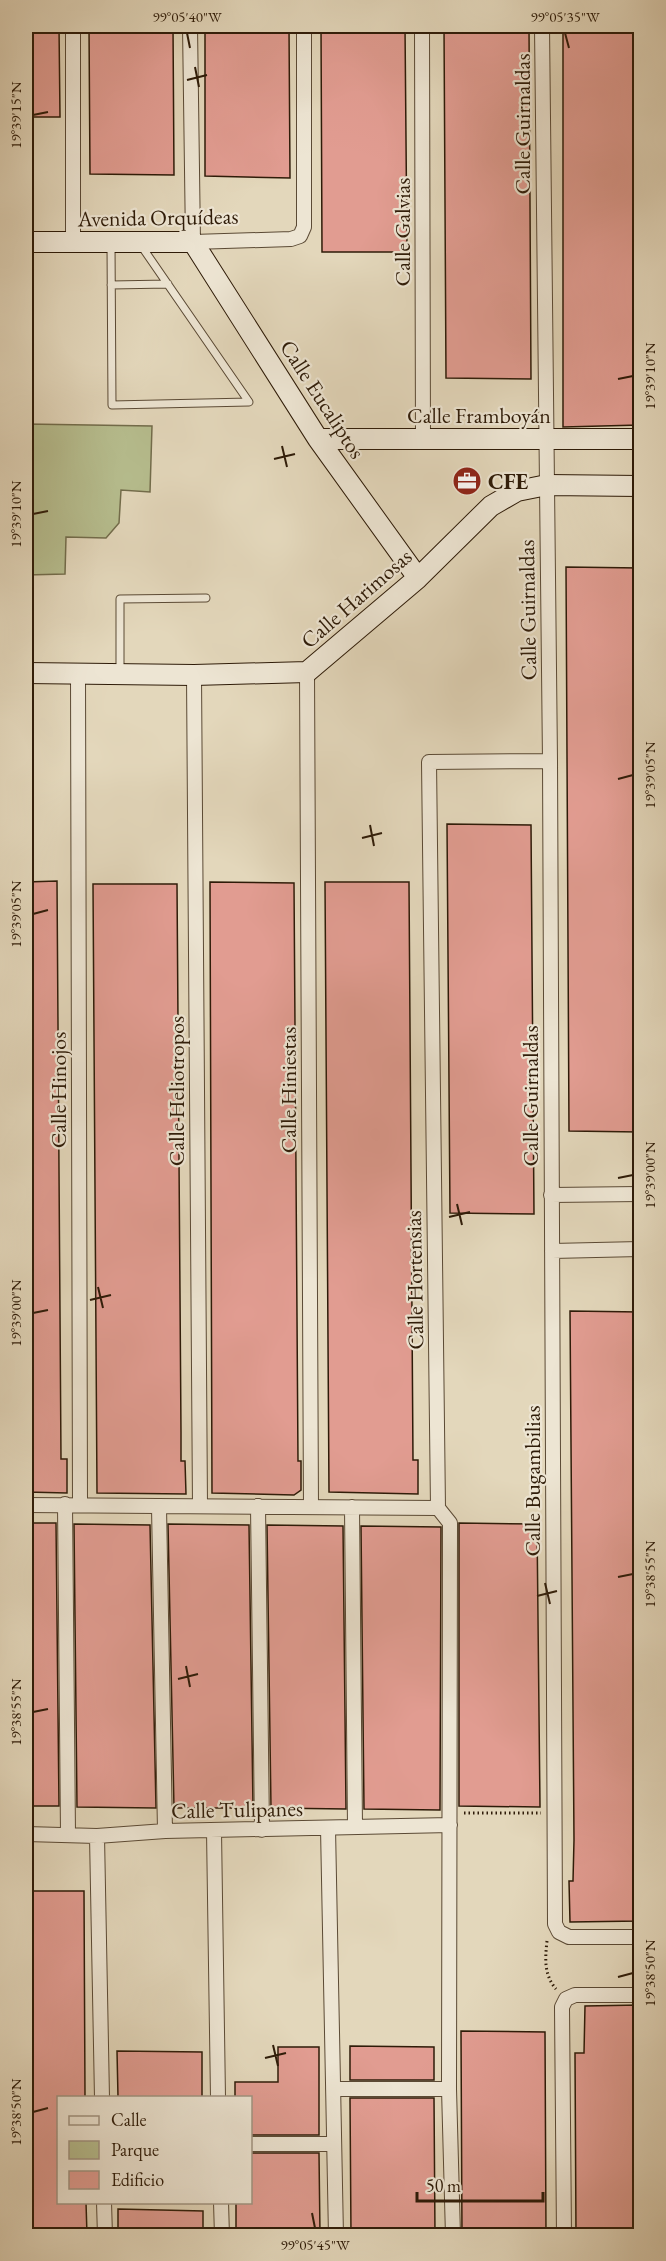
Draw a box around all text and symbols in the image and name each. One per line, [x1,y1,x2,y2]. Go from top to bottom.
text: 99°05'40"W [152,7,222,26]
text: 99°05'35"W [530,7,600,26]
street label: Calle Guirnaldas [508,54,537,195]
text: 19°39'15"N [6,81,25,149]
street label: Calle Galvias [388,178,417,286]
street label: Avenida Orquídeas [76,202,239,233]
street label: Calle Eucaliptos [273,334,372,464]
text: 19°39'10"N [640,342,659,410]
street label: Calle Framboyán [407,401,551,430]
office icon: CFE [451,465,483,497]
place label: CFE [488,467,529,496]
text: 19°39'10"N [6,480,25,548]
street label: Calle Guirnaldas [512,539,543,681]
street label: Calle Harimosas [295,542,418,655]
text: 19°39'05"N [640,741,659,809]
text: 19°39'05"N [6,880,25,948]
street label: Calle Heliotropos [162,1016,191,1166]
street label: Calle Guirnaldas [516,1026,545,1167]
street label: Calle Hiniestas [274,1027,303,1153]
street label: Calle Hinojos [44,1032,73,1148]
text: 19°39'00"N [640,1141,659,1209]
street label: Calle Hortensias [399,1210,430,1350]
text: 19°39'00"N [6,1279,25,1347]
street label: Calle Bugambilias [518,1405,547,1557]
text: 19°38'55"N [640,1540,659,1608]
text: 19°38'55"N [6,1678,25,1746]
street label: Calle Tulipanes [171,1794,303,1825]
text: 19°38'50"N [640,1939,659,2007]
text: 19°38'50"N [6,2078,25,2146]
legend [57,2096,252,2204]
text: Calle [111,2108,147,2131]
text: Parque [111,2138,159,2161]
scale bar [417,2165,543,2203]
text: Edificio [111,2168,164,2191]
text: 50 m [426,2174,461,2197]
text: 99°05'45"W [280,2235,350,2254]

